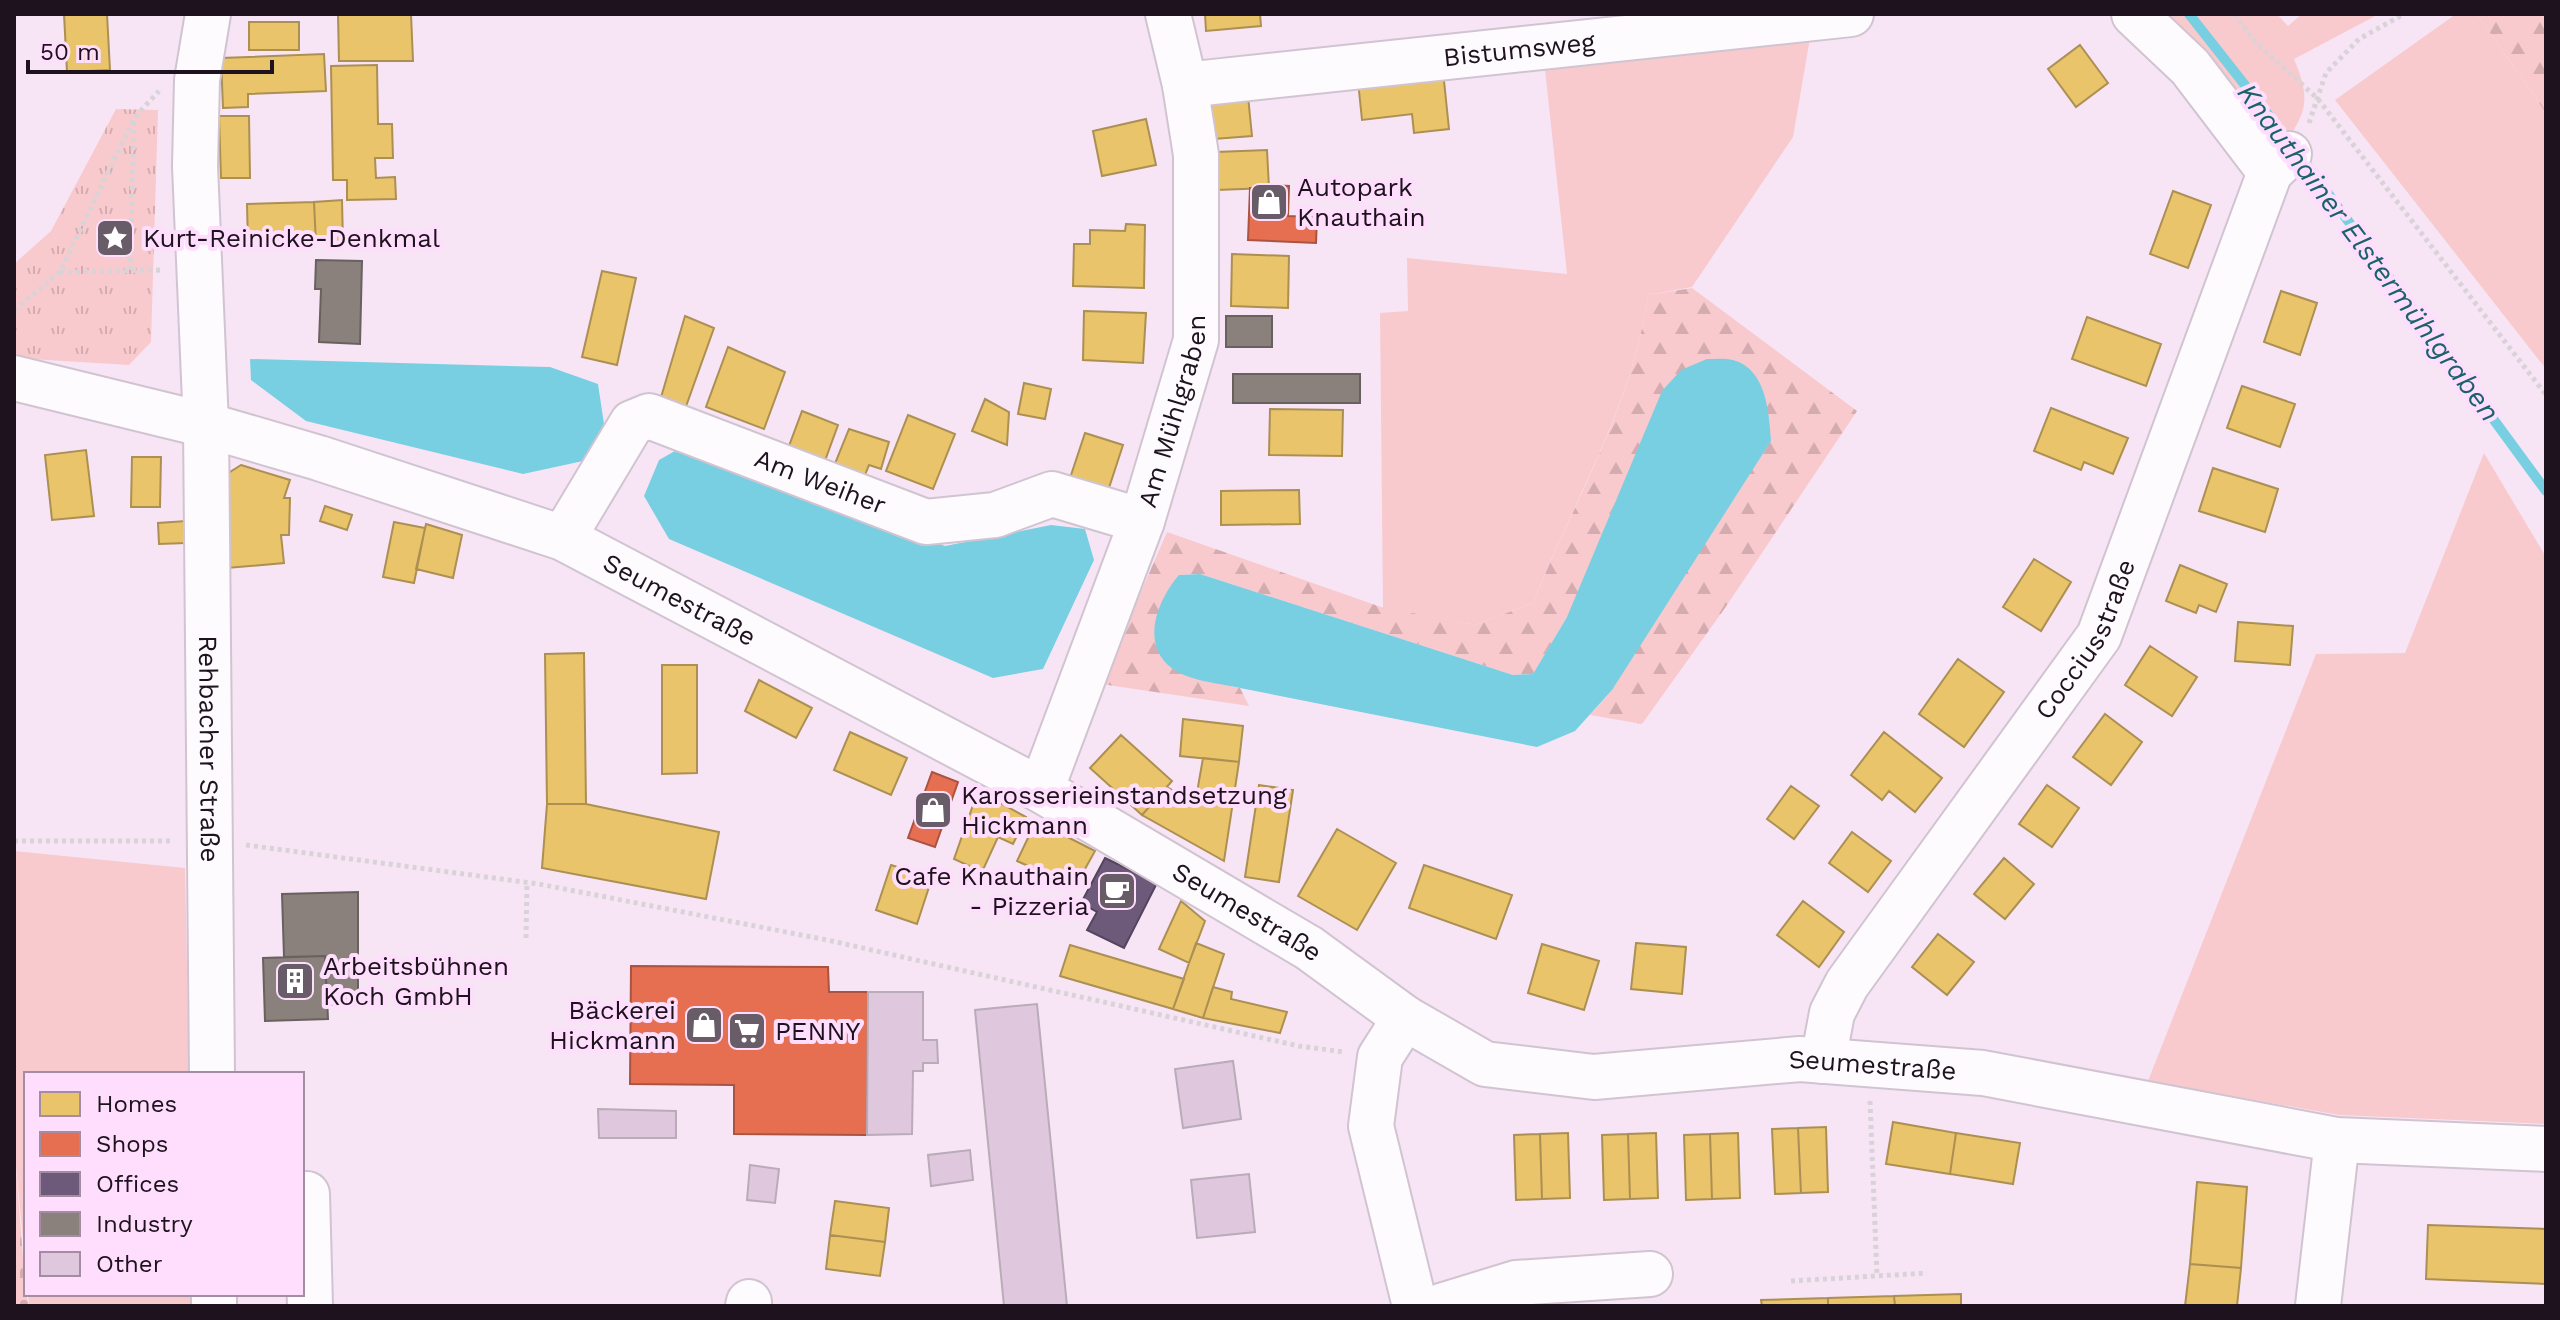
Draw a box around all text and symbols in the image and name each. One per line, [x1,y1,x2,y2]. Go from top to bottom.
scale bar [28,24,272,74]
street label: Bistumsweg [1442,26,1597,72]
text: 50 m [40,38,100,66]
water label: Knauthainer Elstermühlgraben [2231,77,2507,428]
place label: Autopark Knauthain [1297,172,1426,232]
shop icon: Autopark Knauthain [1248,181,1290,223]
place icon: Kurt-Reinicke-Denkmal [94,217,136,259]
place label: Kurt-Reinicke-Denkmal [143,223,440,253]
street label: Am Mühlgraben [1132,315,1211,511]
street label: Am Weiher [751,443,890,520]
street label: Seumestraße [598,547,761,652]
street label: Cocciusstraße [2029,555,2141,725]
street label: Rehbacher Straße [193,635,225,863]
place label: Karosserieinstandsetzung Hickmann [961,780,1287,840]
shop icon: Karosserieinstandsetzung Hickmann [912,789,954,831]
street label: Seumestraße [1167,856,1328,967]
place label: Cafe Knauthain - Pizzeria [894,861,1089,921]
cafe icon: Cafe Knauthain - Pizzeria [1096,870,1138,912]
place label: Arbeitsbühnen Koch GmbH [323,951,509,1011]
building icon: Arbeitsbühnen Koch GmbH [274,960,316,1002]
place label: Bäckerei Hickmann [549,995,676,1055]
shop icon: Bäckerei Hickmann [683,1004,725,1046]
supermarket icon: PENNY [726,1010,768,1052]
place label: PENNY [775,1016,861,1046]
street label: Seumestraße [1787,1044,1957,1086]
legend [24,1072,304,1296]
text: Homes [96,1090,177,1118]
text: Shops [96,1130,168,1158]
text: Offices [96,1170,179,1198]
text: Industry [96,1210,193,1238]
text: Other [96,1250,163,1278]

